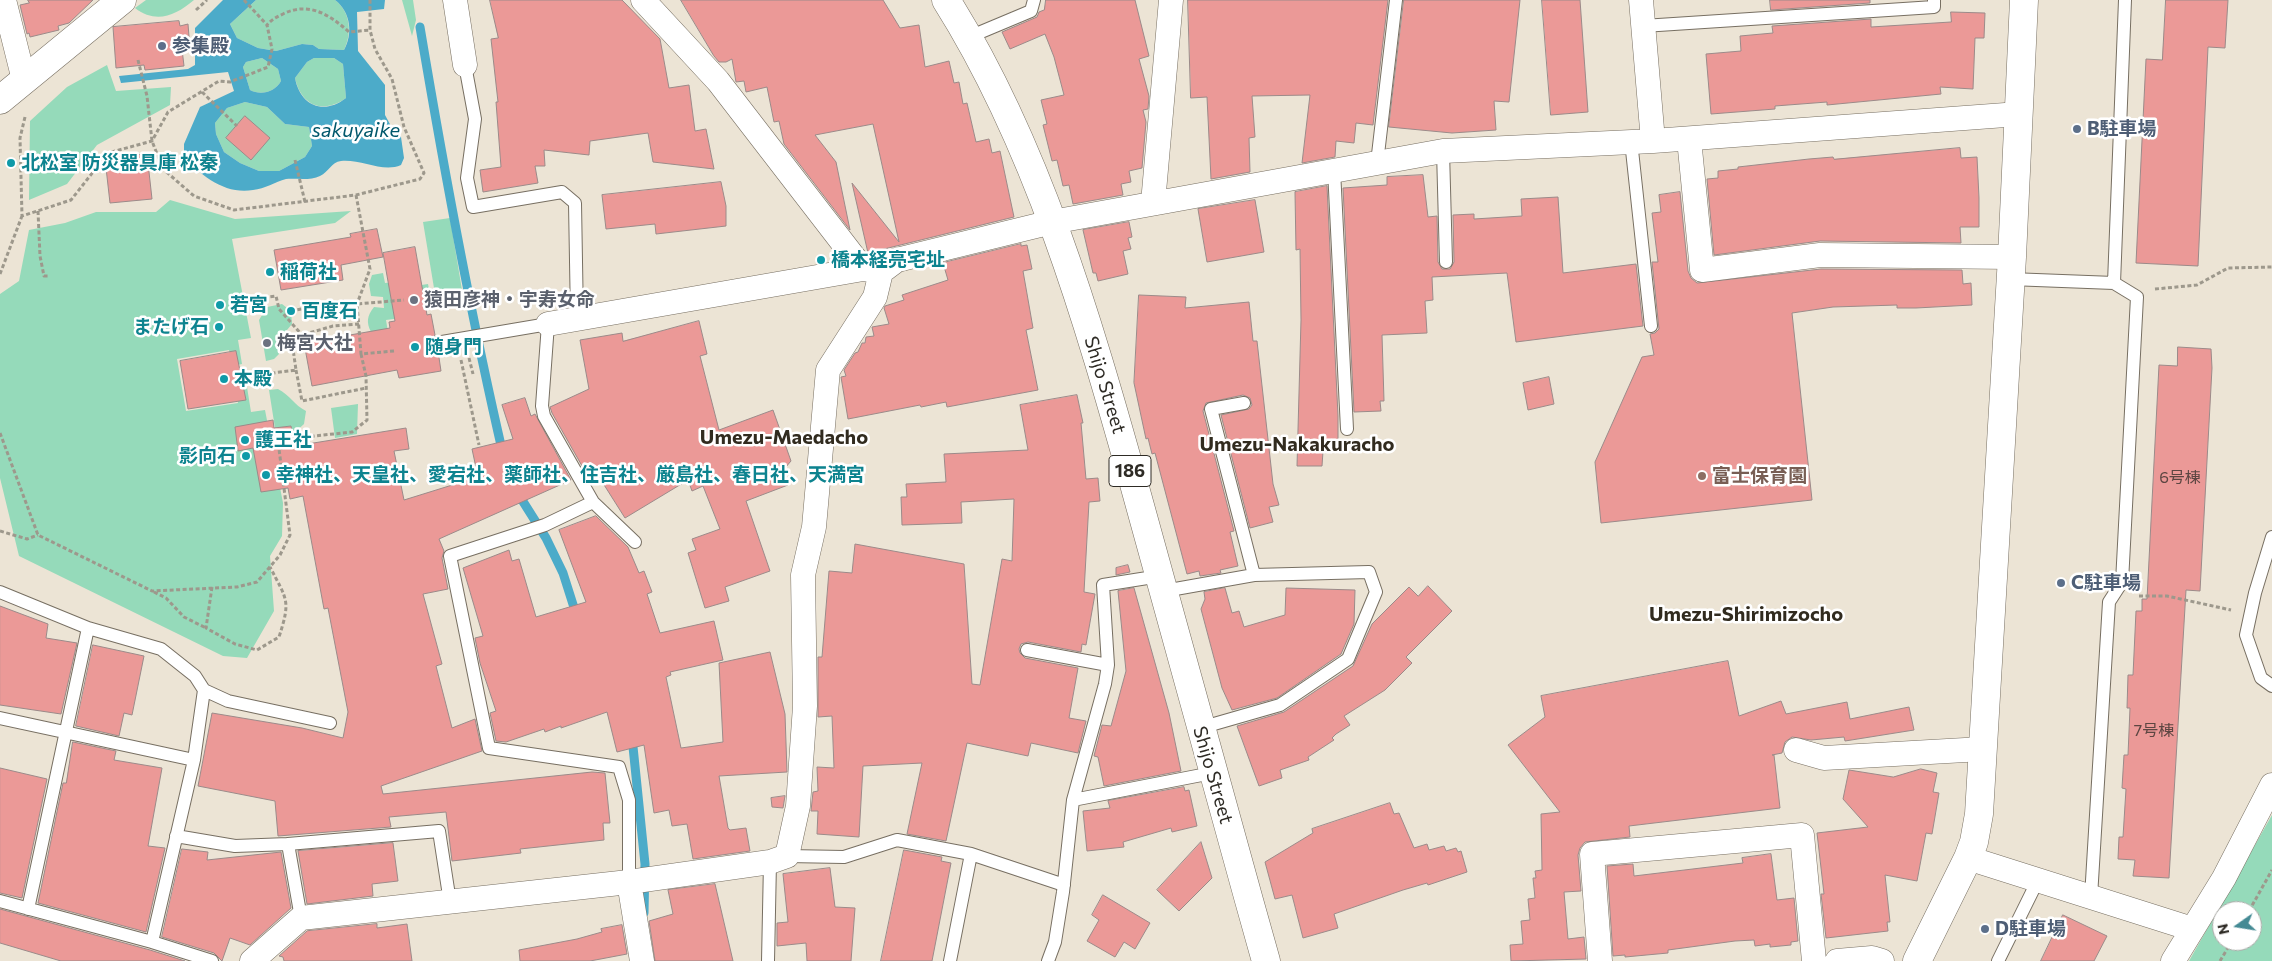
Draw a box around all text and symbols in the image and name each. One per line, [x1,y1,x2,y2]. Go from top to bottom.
place label: 参集殿 [172,35,229,57]
marker: 参集殿 [156,40,168,52]
water label: sakuyaike [312,118,400,142]
place label: B駐車場 [2087,118,2157,140]
marker: B駐車場 [2071,123,2083,135]
place label: 北松室 防災器具庫 松秦 [21,152,218,174]
marker: 北松室 防災器具庫 松秦 [5,157,17,169]
place label: 橋本経亮宅址 [831,249,945,271]
marker: 橋本経亮宅址 [815,254,827,266]
place label: 稲荷社 [280,261,337,283]
marker: 稲荷社 [264,266,276,278]
place label: 猿田彦神・宇寿女命 [424,289,595,311]
place label: 若宮 [230,294,268,316]
marker: 猿田彦神・宇寿女命 [408,294,420,306]
marker: 若宮 [214,299,226,311]
place label: 百度石 [301,300,358,322]
marker: 百度石 [285,305,297,317]
place label: またげ石 [133,316,209,338]
marker: またげ石 [213,321,225,333]
place label: 梅宮大社 [277,332,353,354]
street label: Shijo Street [1079,334,1131,436]
place label: 随身門 [425,336,482,358]
marker: 梅宮大社 [261,337,273,349]
marker: 随身門 [409,341,421,353]
place label: 本殿 [234,368,272,390]
marker: 本殿 [218,373,230,385]
district label: Umezu-Maedacho [700,425,868,449]
place label: 護王社 [255,429,312,451]
district label: Umezu-Nakakuracho [1199,432,1395,456]
marker: 護王社 [239,434,251,446]
place label: 影向石 [179,445,236,467]
marker: 影向石 [240,450,252,462]
road number: 186 [1109,456,1151,486]
place label: 幸神社、天皇社、愛宕社、薬師社、住吉社、厳島社、春日社、天満宮 [276,464,865,486]
place label: 富士保育園 [1712,465,1807,487]
house number: 6号棟 [2159,468,2201,488]
marker: 幸神社、天皇社、愛宕社、薬師社、住吉社、厳島社、春日社、天満宮 [260,469,272,481]
marker: 富士保育園 [1696,470,1708,482]
place label: C駐車場 [2071,572,2141,594]
marker: C駐車場 [2055,577,2067,589]
district label: Umezu-Shirimizocho [1649,602,1843,626]
house number: 7号棟 [2134,721,2174,741]
street label: Shijo Street [1188,724,1238,826]
north arrow [2212,901,2262,951]
place label: D駐車場 [1995,918,2066,940]
text: N [2213,922,2232,936]
marker: D駐車場 [1979,923,1991,935]

